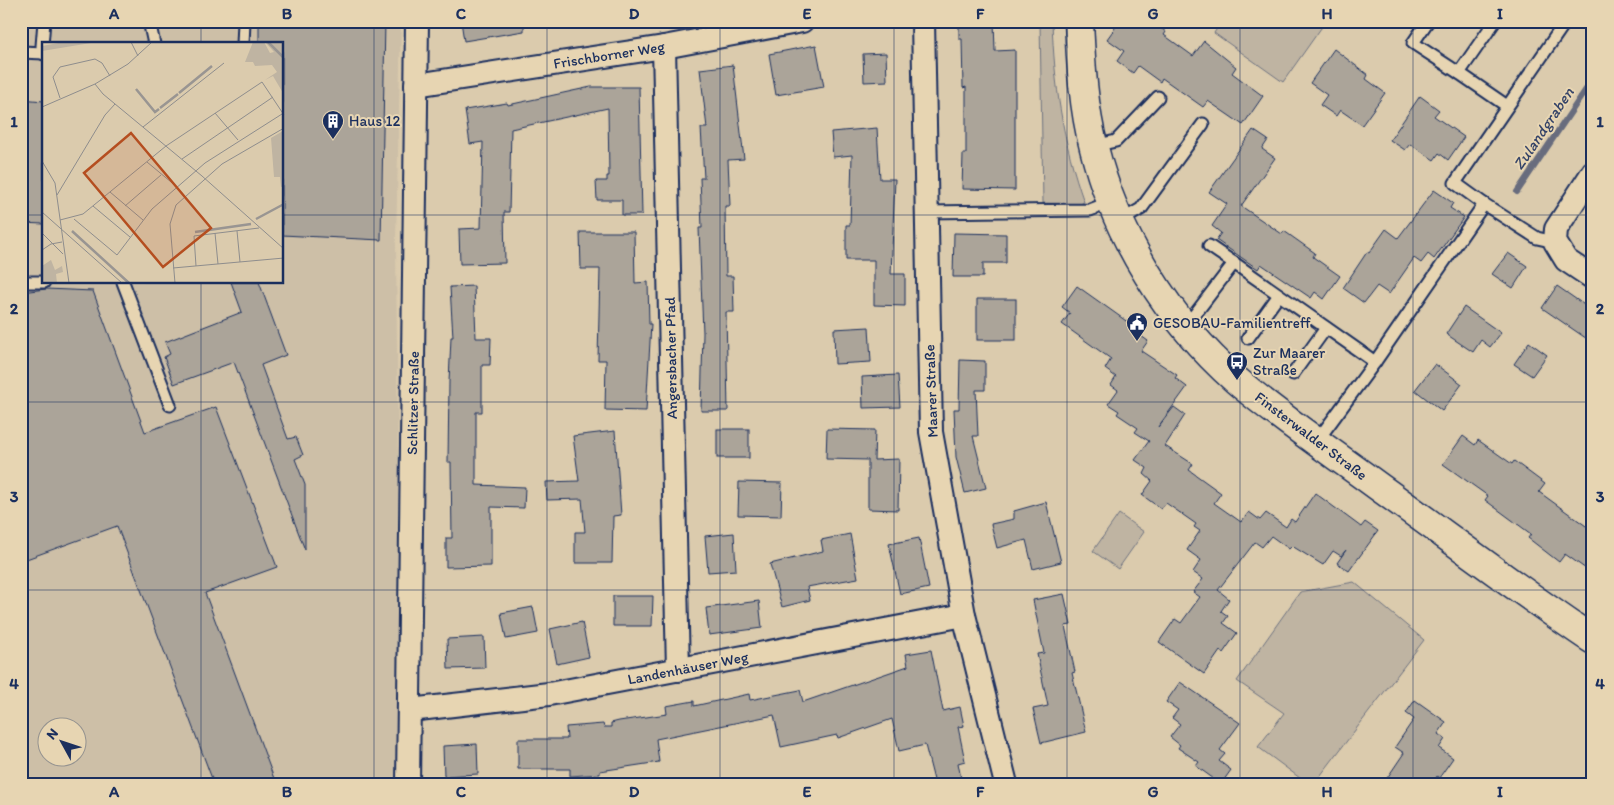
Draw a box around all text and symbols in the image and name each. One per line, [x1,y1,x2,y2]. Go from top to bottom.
text: A [108,4,120,23]
text: B [282,4,293,23]
text: C [456,4,467,23]
text: D [629,4,640,23]
text: E [803,4,812,23]
text: F [976,4,985,23]
text: G [1147,4,1159,23]
text: H [1321,4,1333,23]
text: I [1497,4,1503,23]
street label: Frischborner Weg [552,37,666,73]
inset map [42,42,284,284]
water label: Zulandgraben [1509,84,1578,173]
building icon: Haus 12 [321,109,345,140]
text: 1 [10,112,18,131]
place label: Haus 12 [349,112,400,130]
text: 1 [1596,112,1604,131]
street label: Angersbacher Pfad [661,296,681,419]
text: 2 [10,299,19,318]
text: 2 [1596,299,1605,318]
public building icon: GESOBAU-Familientreff [1125,311,1149,342]
place label: GESOBAU-Familientreff [1153,314,1311,332]
street label: Maarer Straße [920,344,942,438]
place label: Zur Maarer Straße [1253,344,1325,379]
bus stop icon: Zur Maarer Straße [1225,350,1249,381]
street label: Schlitzer Straße [403,351,423,455]
street label: Finsterwalder Straße [1251,388,1371,484]
text: 3 [10,487,19,506]
text: 3 [1596,487,1605,506]
street label: Landenhäuser Weg [626,647,750,689]
text: 4 [9,674,19,693]
text: 4 [1595,674,1605,693]
north arrow [38,718,88,768]
text: N [43,725,62,743]
text: A [108,782,120,801]
text: B [282,782,293,801]
text: C [456,782,467,801]
text: D [629,782,640,801]
text: E [803,782,812,801]
text: F [976,782,985,801]
text: G [1147,782,1159,801]
text: H [1321,782,1333,801]
text: I [1497,782,1503,801]

